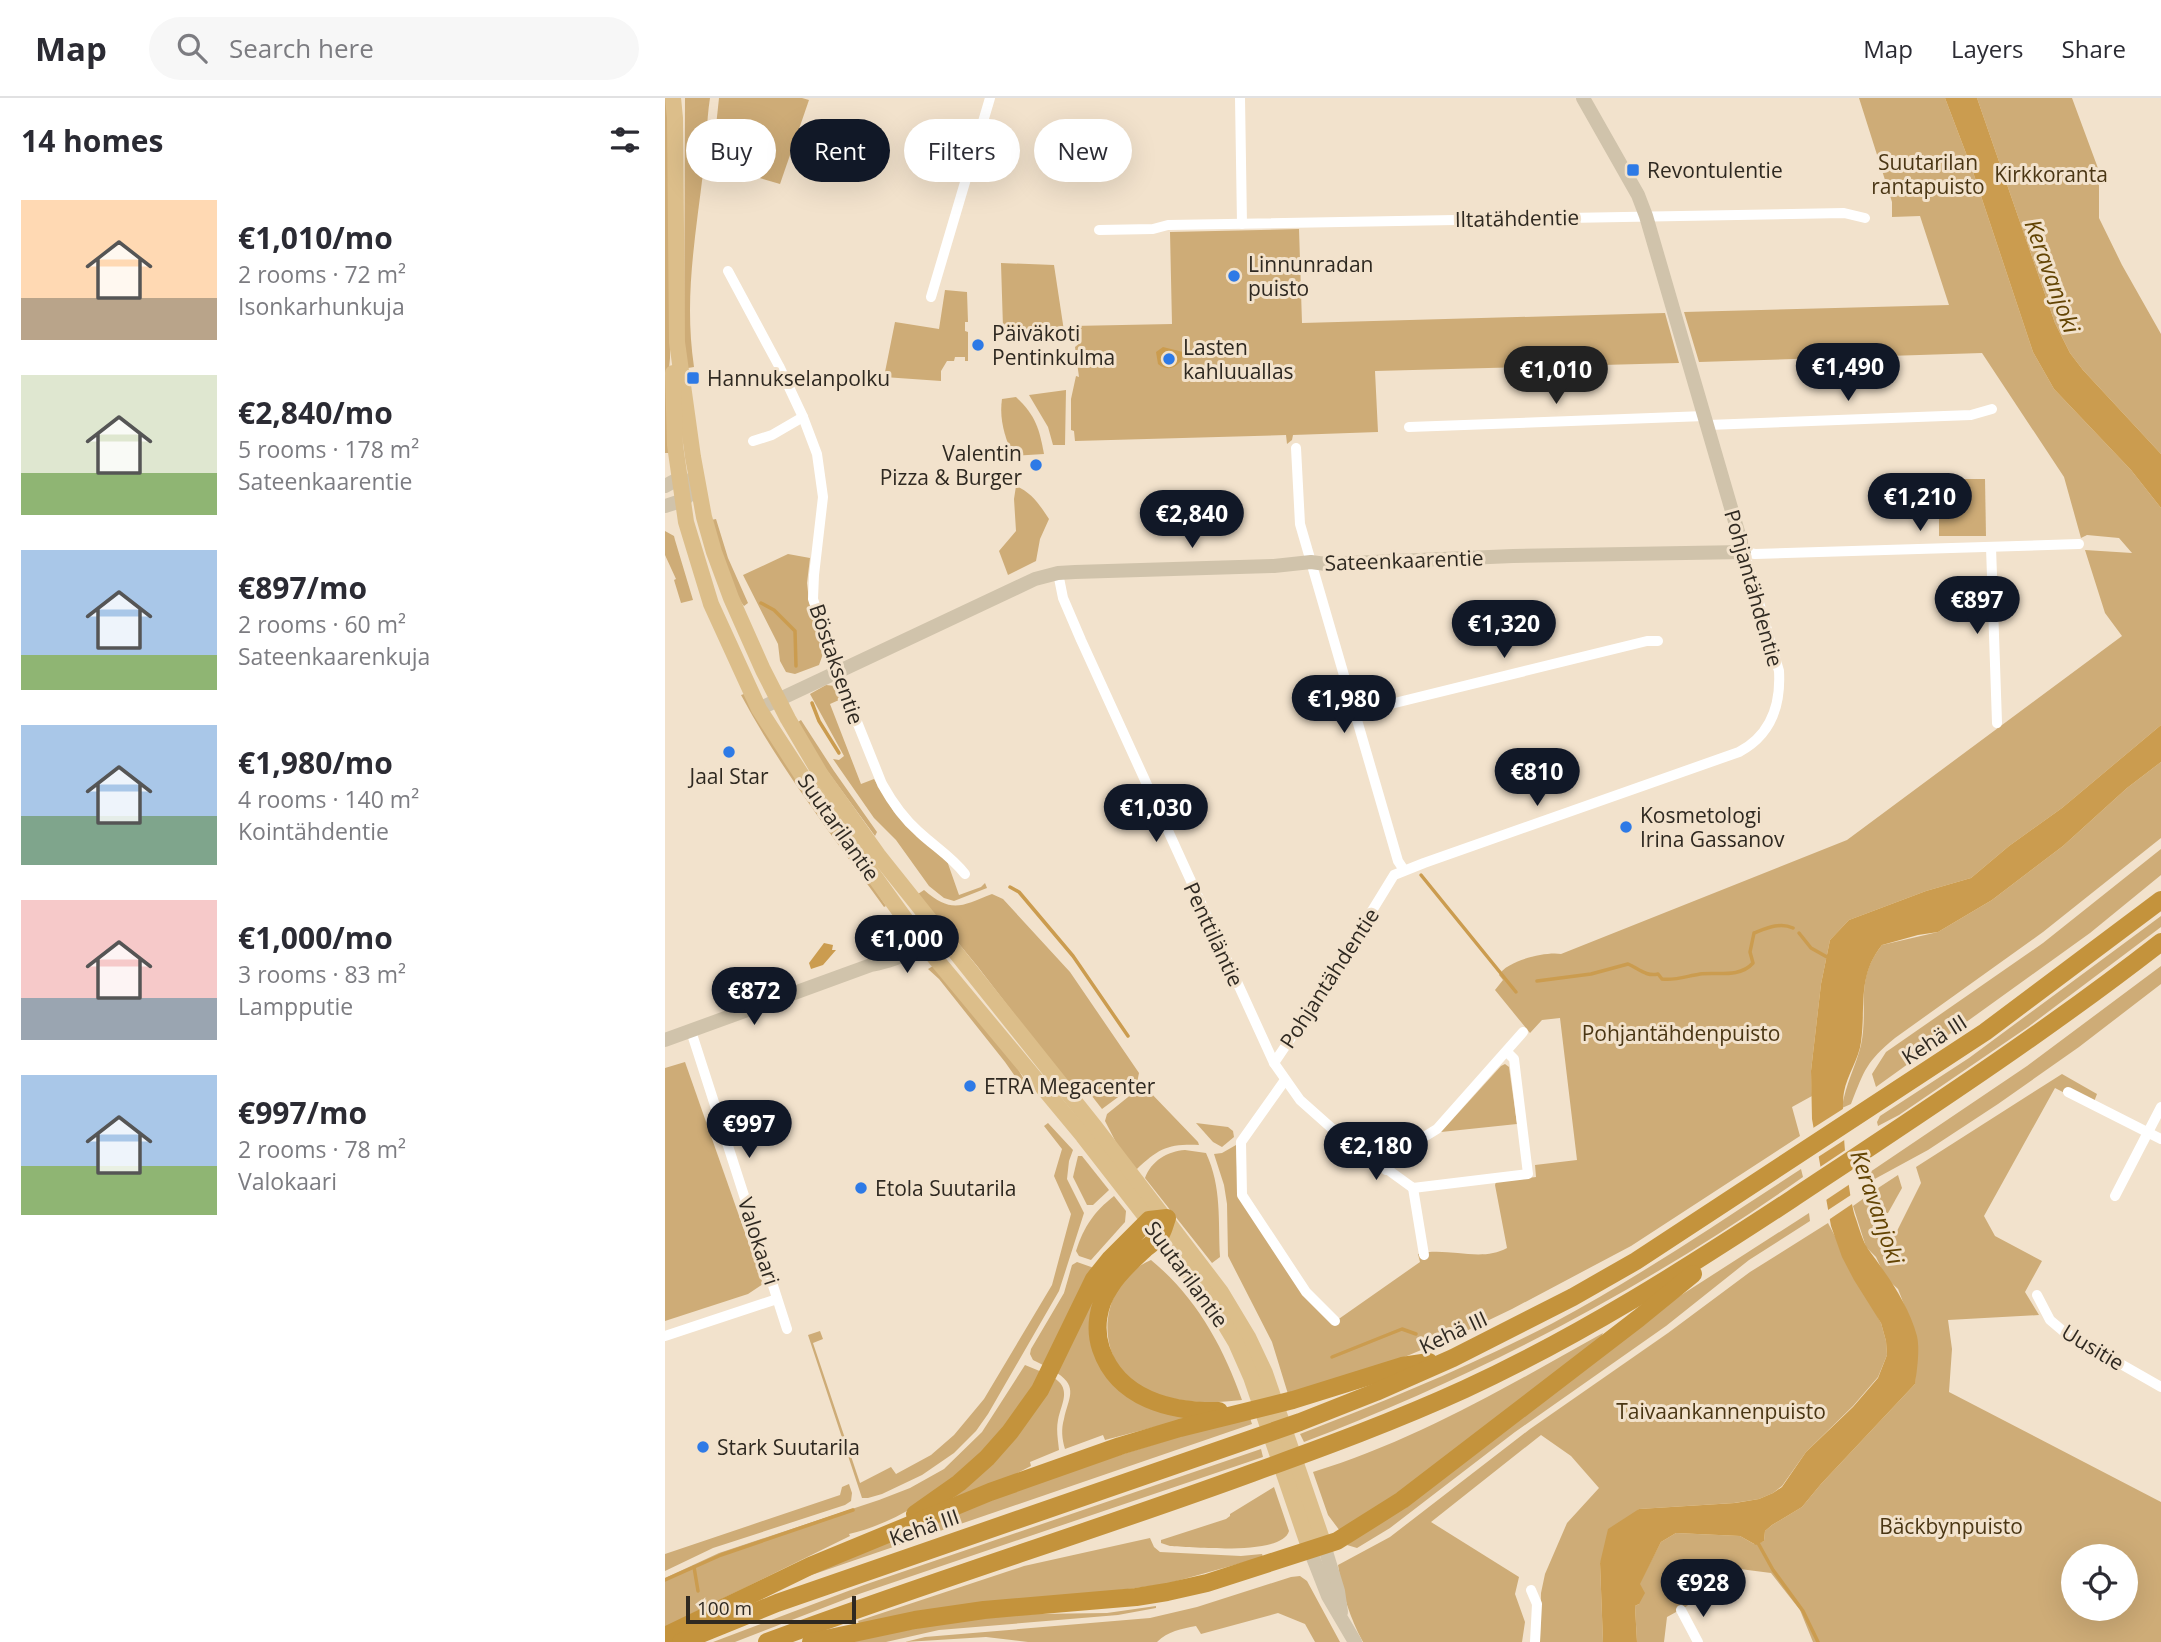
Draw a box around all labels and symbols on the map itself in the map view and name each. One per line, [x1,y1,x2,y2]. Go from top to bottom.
park label: Suutarilan rantapuisto [1871,148,1985,200]
place label: Revontulentie [1647,156,1783,184]
park label: Kirkkoranta [1994,160,2108,188]
marker: Revontulentie [1625,162,1641,178]
street label: Iltatähdentie [1455,203,1579,233]
water label: Keravanjoki [2018,215,2089,339]
place label: Linnunradan puisto [1248,250,1373,302]
marker: Linnunradan puisto [1226,268,1242,284]
place label: Päiväkoti Pentinkulma [992,319,1115,371]
place label: Lasten kahluuallas [1183,333,1294,385]
marker: Päiväkoti Pentinkulma [970,337,986,353]
pin: €1,490 [1791,344,1905,403]
pin: €1,010 [1499,346,1613,406]
marker: Lasten kahluuallas [1161,351,1177,367]
place label: Hannukselanpolku [707,364,890,392]
marker: Hannukselanpolku [685,370,701,386]
place label: Valentin Pizza & Burger [880,439,1022,491]
marker: Valentin Pizza & Burger [1028,457,1044,473]
pin: €1,210 [1863,474,1977,533]
pin: €2,840 [1135,490,1249,550]
street label: Pohjantähdentie [1718,506,1790,670]
street label: Sateenkaarentie [1324,543,1484,577]
pin: €897 [1936,576,2018,636]
street label: Böstaksentie [803,600,871,728]
pin: €1,320 [1447,601,1561,660]
pin: €1,980 [1287,676,1401,735]
marker: Jaal Star [721,744,737,760]
pin: €810 [1496,748,1578,808]
place label: Jaal Star [688,762,769,790]
street label: Suutarilantie [792,768,886,886]
pin: €1,030 [1099,784,1213,844]
place label: Kosmetologi Irina Gassanov [1640,801,1785,853]
marker: Kosmetologi Irina Gassanov [1618,819,1634,835]
street label: Penttiläntie [1178,877,1250,991]
street label: Pohjantähdentie [1273,902,1385,1054]
pin: €1,000 [850,916,964,975]
pin: €872 [713,968,795,1027]
street label: Kehä III [1896,1008,1972,1070]
park label: Pohjantähdenpuisto [1582,1019,1780,1047]
place label: ETRA Megacenter [984,1072,1156,1100]
marker: ETRA Megacenter [962,1078,978,1094]
pin: €997 [708,1100,790,1160]
pin: €2,180 [1319,1122,1433,1182]
water label: Keravanjoki [1843,1145,1913,1270]
place label: Etola Suutarila [875,1174,1017,1202]
marker: Etola Suutarila [853,1180,869,1196]
street label: Valokaari [732,1194,786,1288]
street label: Suutarilantie [1139,1215,1235,1333]
street label: Kehä III [1414,1304,1492,1360]
street label: Uusitie [2057,1317,2129,1377]
park label: Taivaankannenpuisto [1616,1397,1826,1425]
place label: Stark Suutarila [717,1433,860,1461]
marker: Stark Suutarila [695,1439,711,1455]
street label: Kehä III [885,1502,963,1552]
park label: Bäckbynpuisto [1879,1512,2023,1540]
pin: €928 [1662,1560,1744,1619]
scale bar [686,1593,856,1625]

